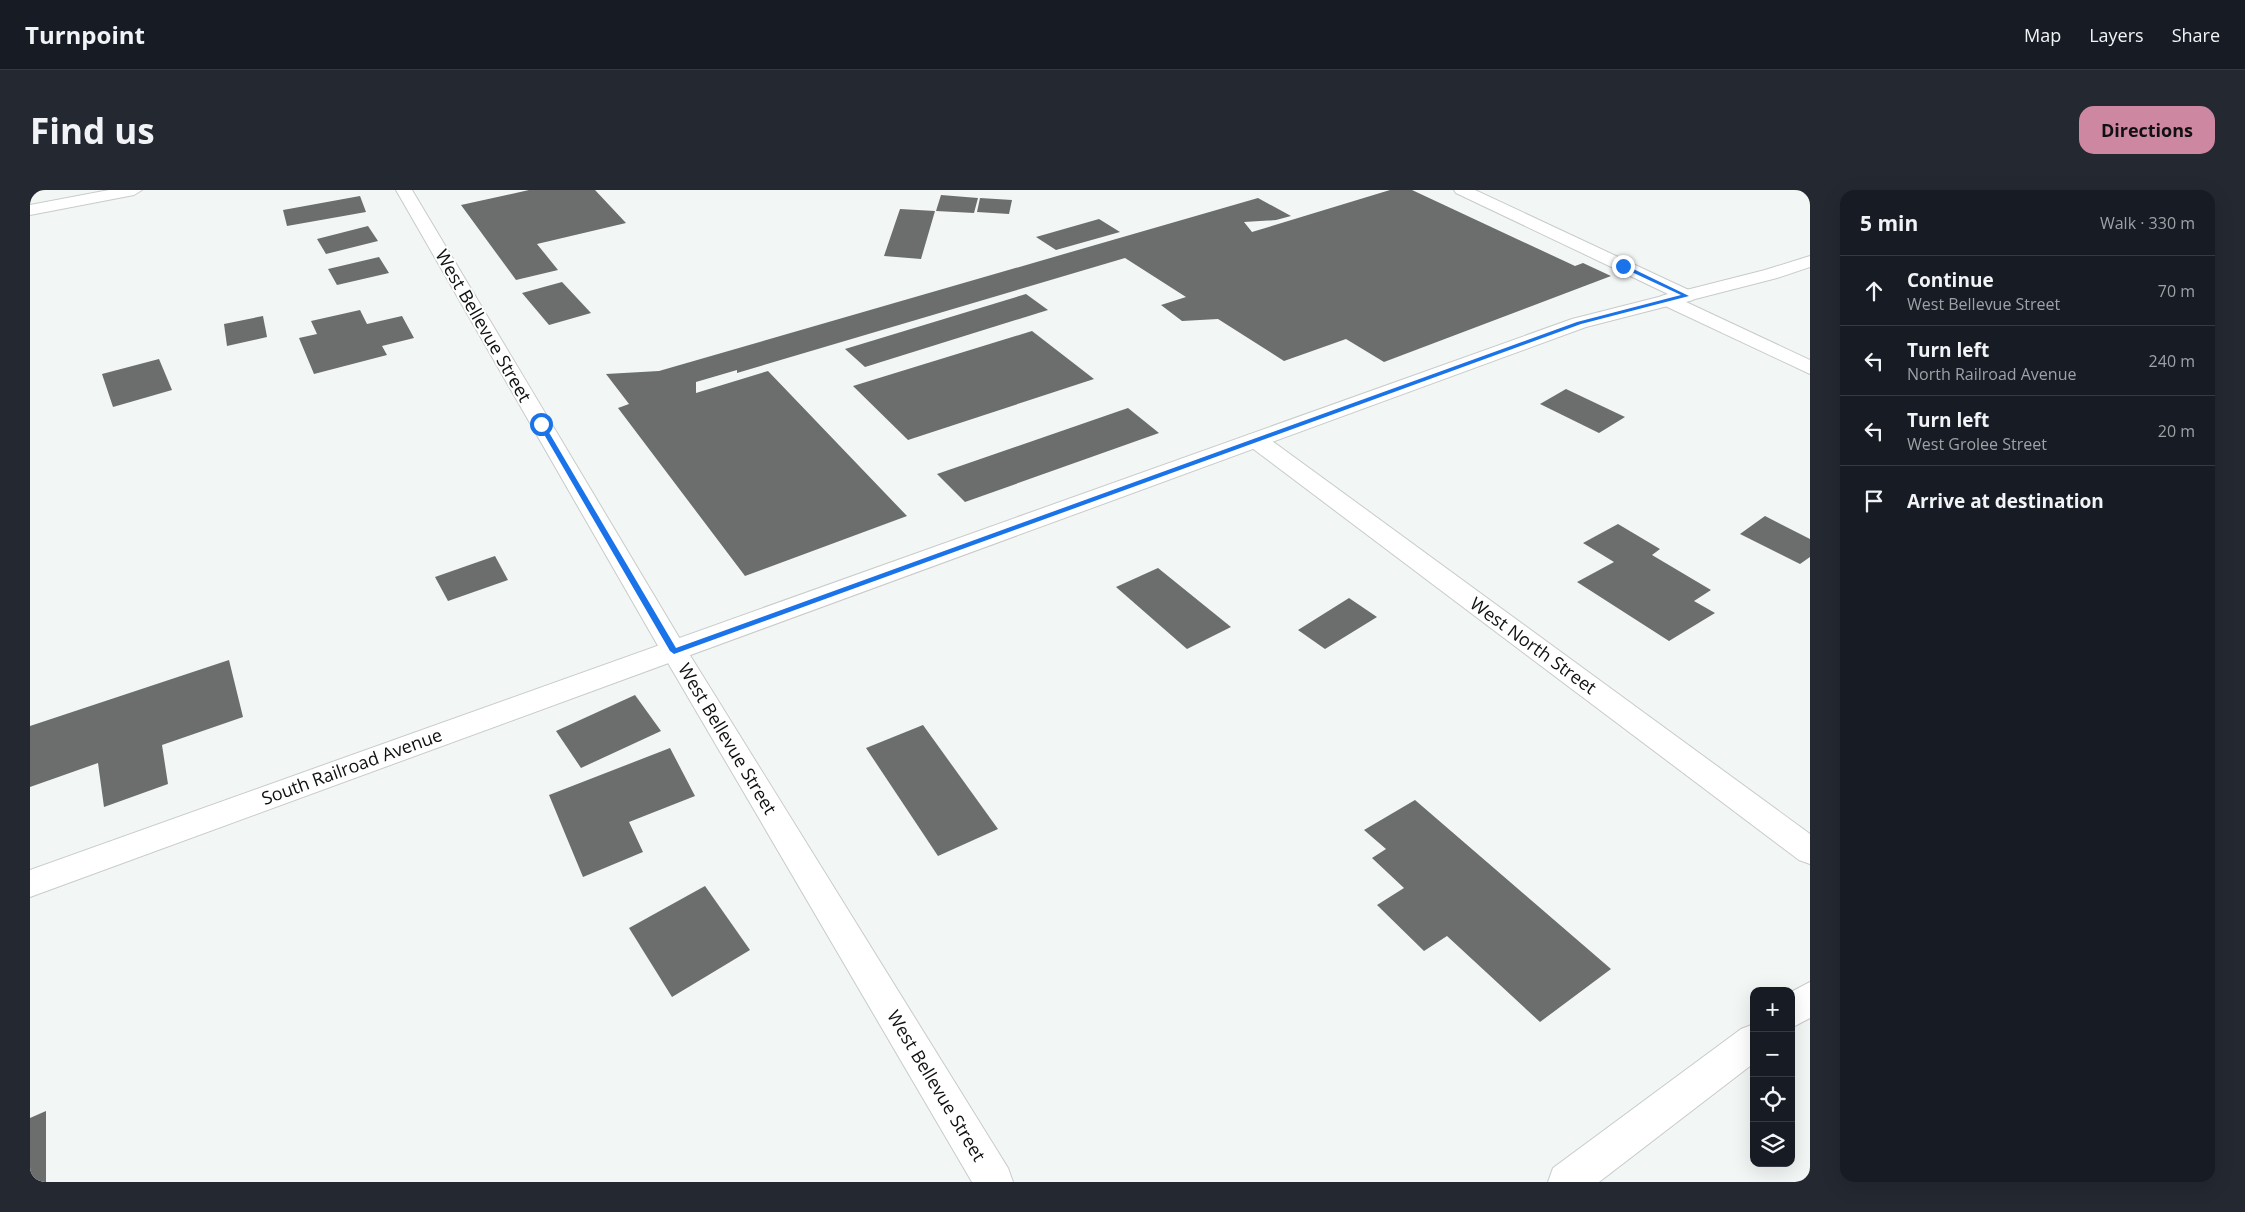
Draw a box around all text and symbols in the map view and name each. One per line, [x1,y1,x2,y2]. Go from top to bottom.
text: Turnpoint [25,18,145,51]
text: Map [2024,23,2061,47]
text: Layers [2089,23,2144,47]
text: Share [2172,23,2220,47]
button: Directions [2079,106,2215,154]
text: Find us [30,107,155,154]
text: 5 min [1860,209,1918,237]
text: Walk · 330 m [2100,212,2195,234]
street label: West Bellevue Street [430,245,537,406]
route end [1612,255,1635,278]
text: Continue [1907,267,1994,293]
icon: ahead [1860,277,1888,305]
text: 70 m [2158,280,2195,302]
text: West Bellevue Street [1907,293,2060,315]
text: Turn left [1907,337,1989,363]
icon: left [1860,347,1888,375]
text: 240 m [2149,350,2195,372]
text: North Railroad Avenue [1907,363,2076,385]
text: Turn left [1907,407,1989,433]
route start [530,413,553,436]
icon: left [1860,417,1888,445]
text: 20 m [2158,420,2195,442]
text: West Grolee Street [1907,433,2047,455]
icon: arrive [1860,487,1888,515]
text: Arrive at destination [1907,488,2104,514]
street label: West North Street [1466,591,1602,699]
street label: West Bellevue Street [673,658,783,819]
street label: South Railroad Avenue [258,722,445,810]
map controls [1750,987,1795,1167]
button: + [1750,987,1795,1032]
street label: West Bellevue Street [882,1005,992,1166]
button: − [1750,1032,1795,1077]
button: locate [1750,1077,1795,1122]
button: layers [1750,1122,1795,1167]

